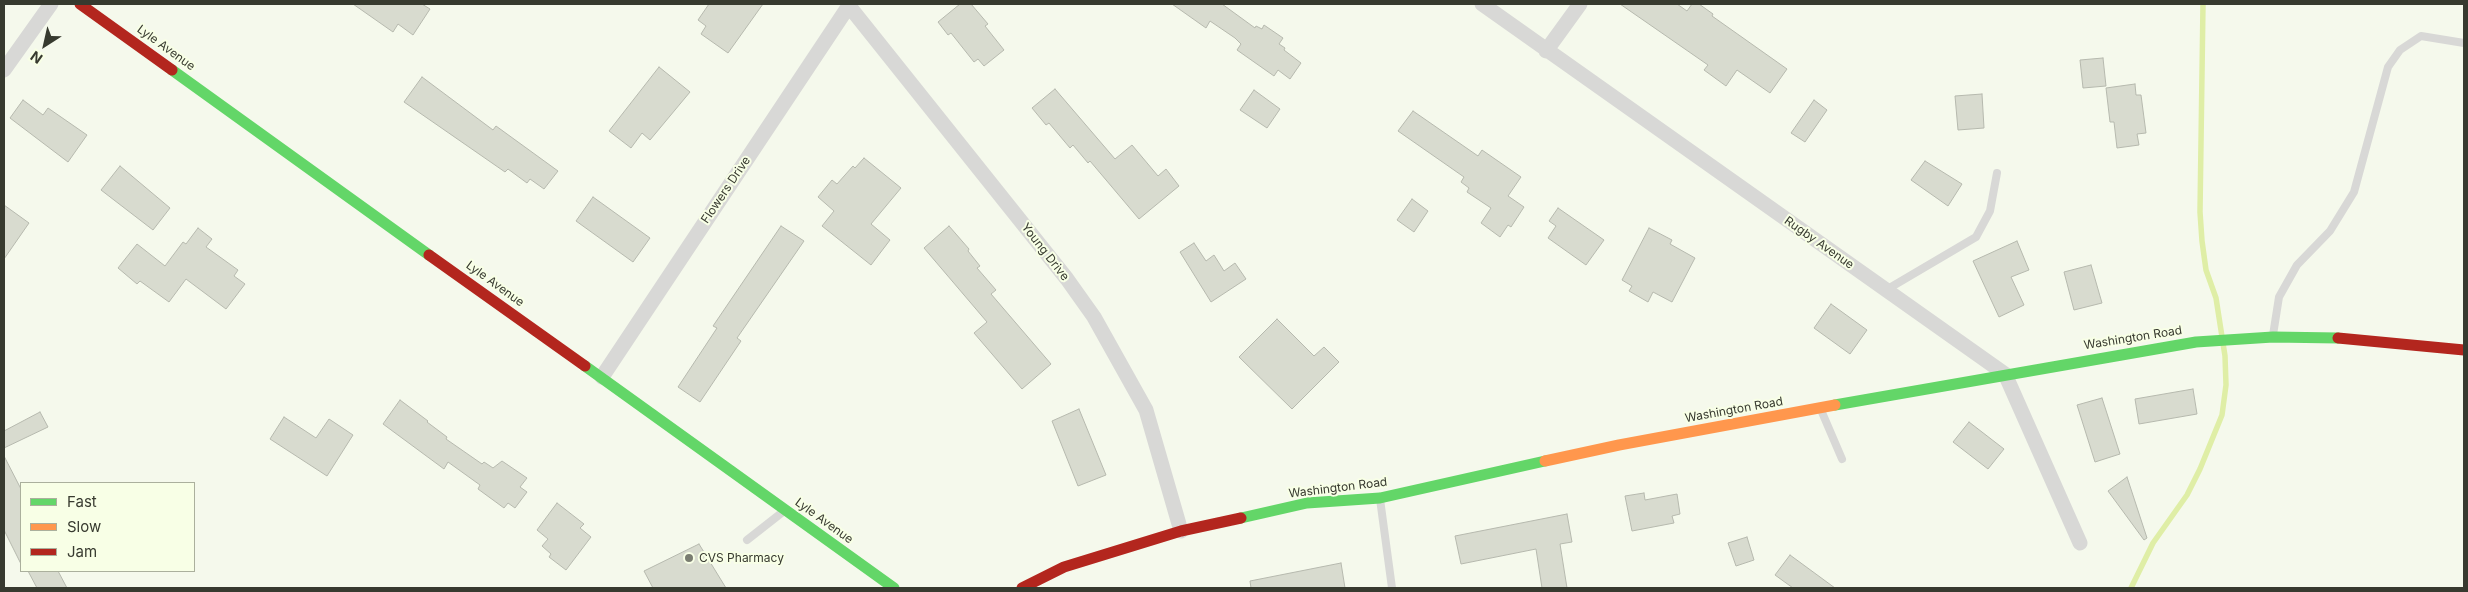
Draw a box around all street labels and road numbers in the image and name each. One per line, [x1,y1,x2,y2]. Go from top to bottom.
street label: Lyle Avenue [134,22,198,74]
street label: Flowers Drive [698,154,754,226]
street label: Rugby Avenue [1781,214,1857,272]
street label: Young Drive [1018,220,1072,284]
street label: Lyle Avenue [463,258,527,310]
street label: Washington Road [2083,323,2183,353]
street label: Washington Road [1684,394,1784,426]
street label: Washington Road [1288,475,1388,501]
street label: Lyle Avenue [792,495,856,547]

